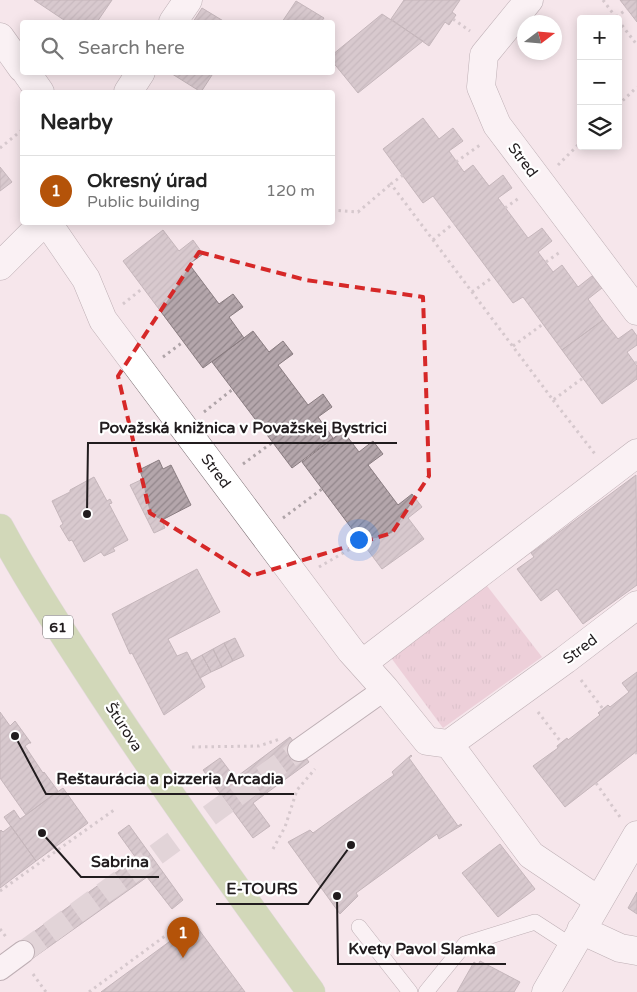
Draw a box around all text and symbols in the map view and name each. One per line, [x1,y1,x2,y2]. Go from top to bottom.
north arrow [517,15,562,60]
map controls [577,15,622,150]
button: + [577,15,622,60]
search box [20,20,335,75]
icon: search [38,34,66,62]
text: Search here [78,37,185,59]
button: − [577,60,622,105]
button: layers [577,105,622,150]
text: Nearby [40,110,113,135]
street label: Stred [504,139,542,181]
text: Okresný úrad [87,170,208,192]
text: 1 [51,181,61,201]
text: 120 m [266,181,315,201]
text: Public building [87,192,200,212]
callout: Považská knižnica v Považskej Bystrici [88,412,397,443]
text: Považská knižnica v Považskej Bystrici [99,418,387,438]
street label: Stred [197,450,235,492]
your location [346,527,372,553]
road number: 61 [43,616,73,638]
street label: Stred [559,630,601,668]
street label: Štúrova [102,699,146,755]
callout: Reštaurácia a pizzeria Arcadia [46,763,294,794]
text: Reštaurácia a pizzeria Arcadia [56,769,284,789]
callout: Sabrina [81,846,159,877]
text: Sabrina [91,852,149,872]
callout: E-TOURS [216,873,308,904]
text: E-TOURS [226,879,298,899]
pin: 1 [167,917,199,958]
callout: Kvety Pavol Slamka [338,933,506,964]
text: Kvety Pavol Slamka [348,939,496,959]

